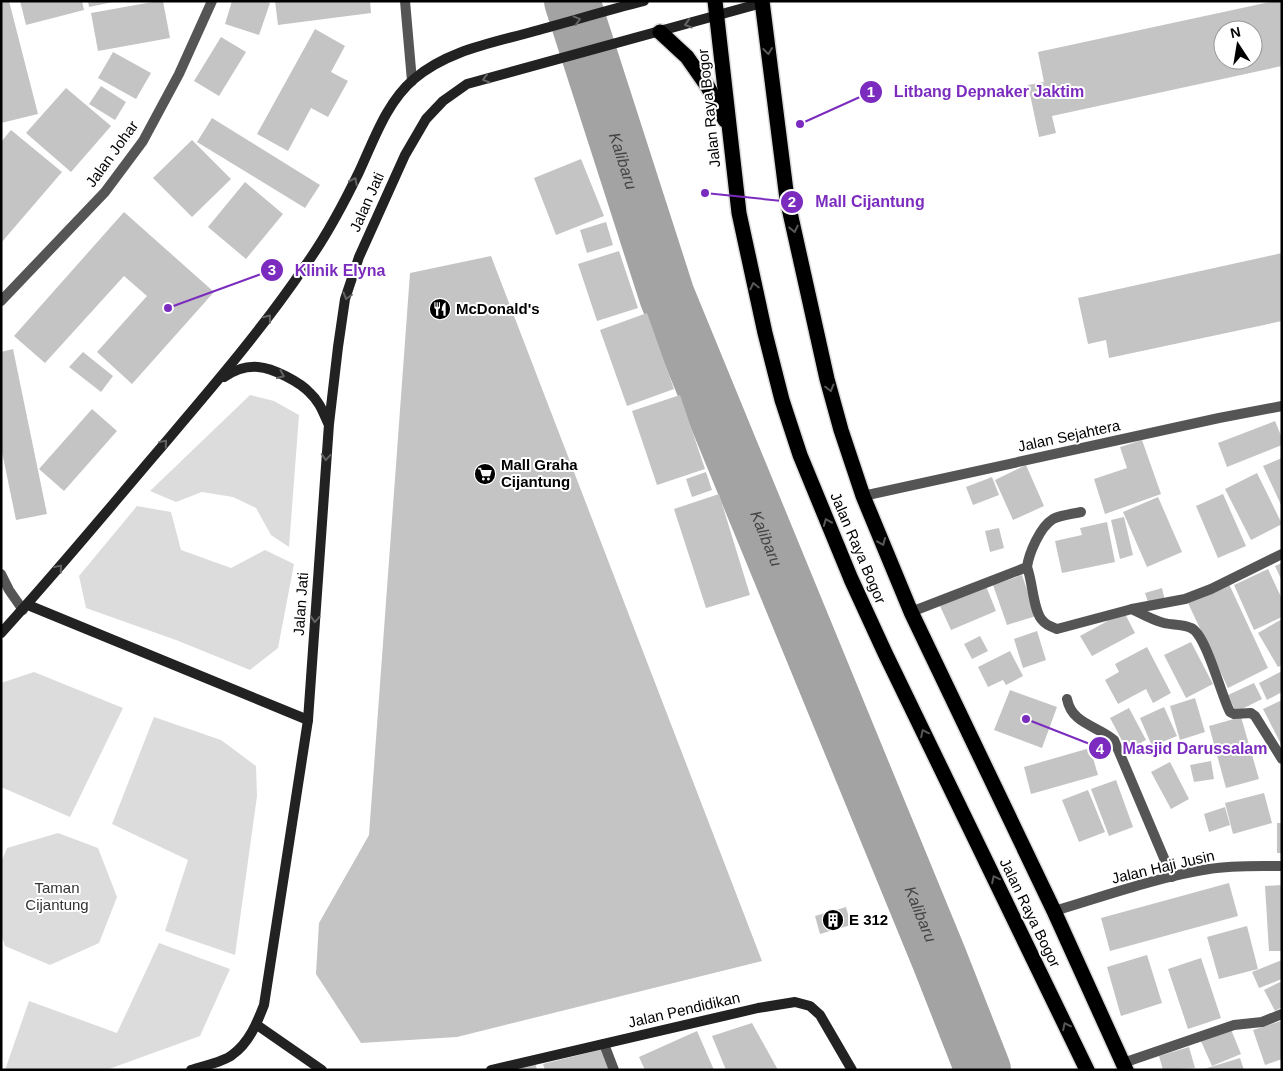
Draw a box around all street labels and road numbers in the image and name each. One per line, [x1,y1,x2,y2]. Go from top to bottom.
street label: Jalan Raya Bogor [694,48,723,168]
street label: Jalan Johar [82,117,141,190]
street label: Jalan Jati [346,169,387,234]
street label: Jalan Sejahtera [1016,416,1122,455]
street label: Jalan Raya Bogor [827,490,890,606]
street label: Jalan Jati [290,572,311,636]
street label: Jalan Haji Jusin [1110,846,1216,887]
street label: Jalan Raya Bogor [997,855,1064,970]
street label: Jalan Pendidikan [626,988,741,1031]

